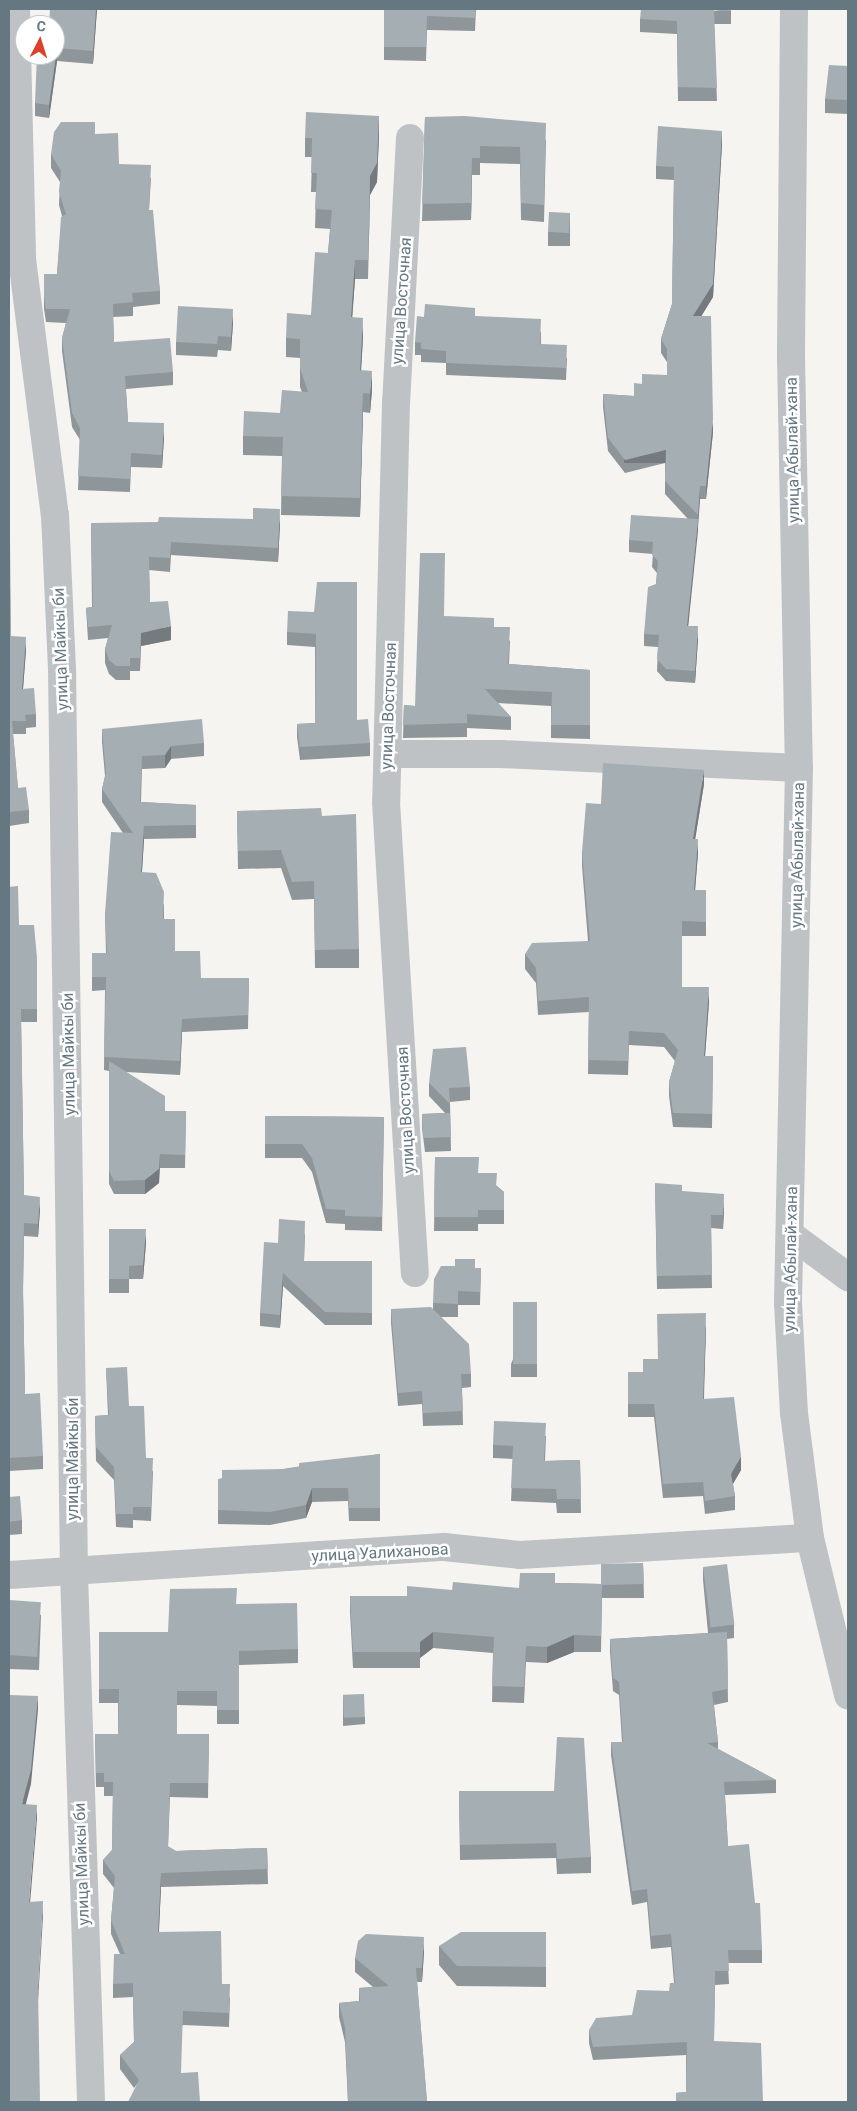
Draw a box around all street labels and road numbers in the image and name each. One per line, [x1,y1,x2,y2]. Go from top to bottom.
street label: улица Восточная [388,237,416,365]
street label: улица Абылай-хана [782,377,804,523]
street label: улица Майкы би [49,587,73,711]
street label: улица Восточная [377,642,401,770]
street label: улица Абылай-хана [787,782,809,928]
street label: улица Майкы би [58,992,80,1116]
street label: улица Восточная [393,1046,419,1174]
street label: улица Абылай-хана [780,1186,802,1332]
street label: улица Майкы би [63,1398,83,1520]
street label: улица Уалиханова [311,1540,449,1566]
street label: улица Майкы би [70,1802,94,1926]

